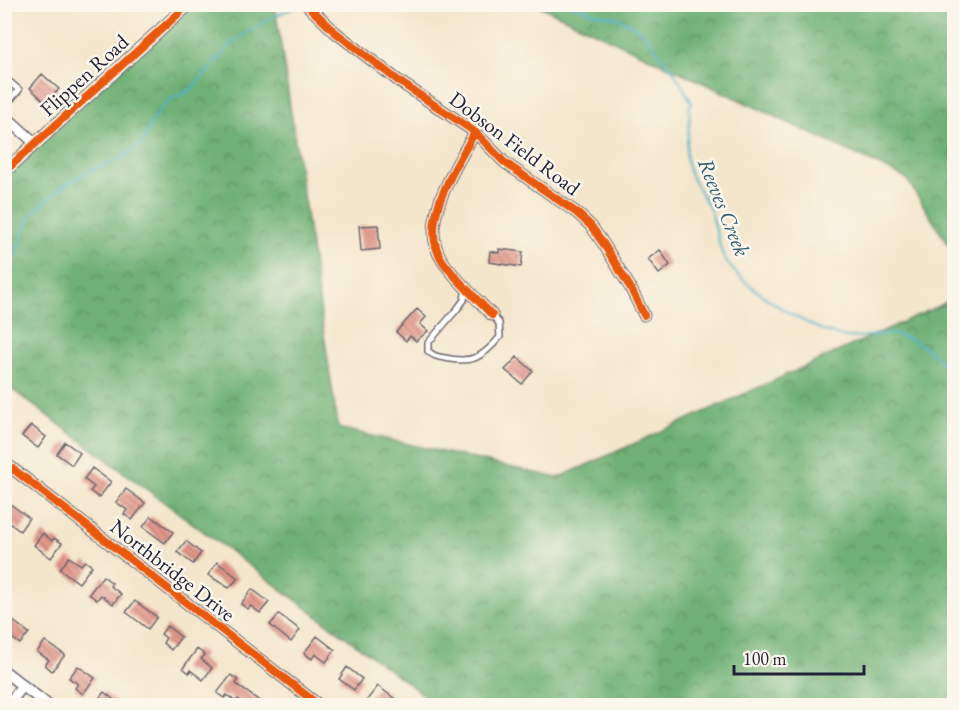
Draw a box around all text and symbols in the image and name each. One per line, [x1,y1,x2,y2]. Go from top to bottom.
street label: Flippen Road [34,28,134,122]
street label: Dobson Field Road [444,85,586,201]
water label: Reeves Creek [691,153,757,261]
street label: Northbridge Drive [105,513,241,627]
scale bar [734,638,864,676]
text: 100 m [743,647,787,670]

